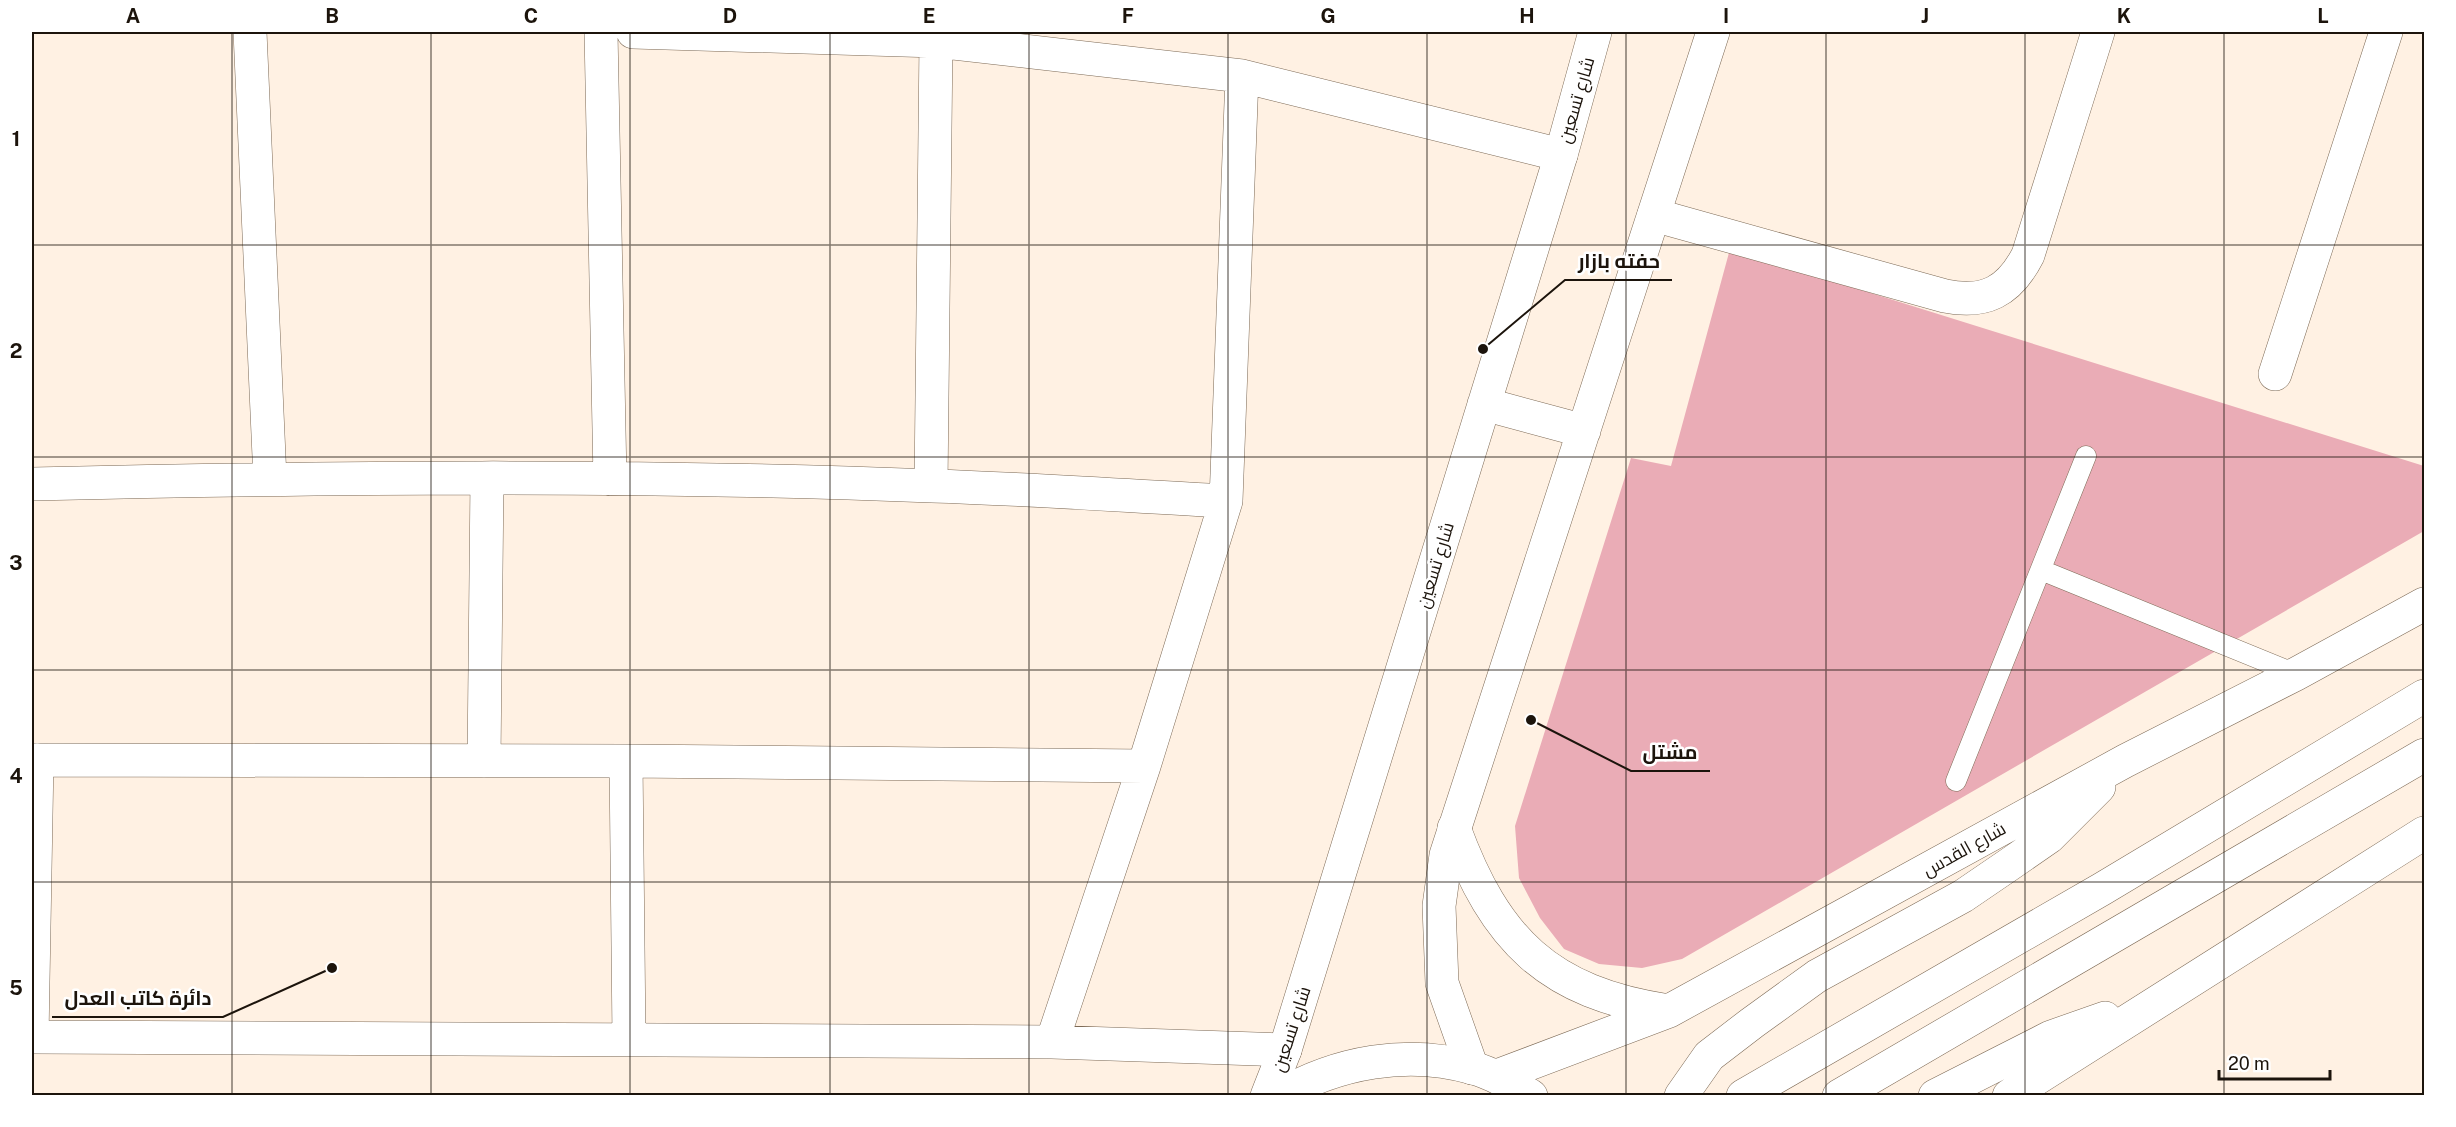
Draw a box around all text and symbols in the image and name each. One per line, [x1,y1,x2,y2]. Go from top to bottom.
text: A [126,4,140,28]
text: B [325,4,339,28]
text: C [524,4,538,28]
text: D [723,4,737,28]
text: E [923,4,935,28]
text: F [1122,4,1134,28]
text: G [1320,4,1336,28]
text: H [1519,4,1535,28]
text: I [1723,4,1729,28]
text: J [1921,4,1929,28]
text: K [2117,4,2131,28]
text: L [2317,4,2329,28]
street label: شارع تسعين [1554,54,1600,146]
text: 1 [12,127,20,151]
callout: حفته بازار [1565,242,1672,280]
text: حفته بازار [1577,249,1660,273]
text: 2 [10,339,22,363]
street label: شارع تسعين [1412,519,1460,611]
text: 3 [9,551,23,575]
callout: مشتل [1631,733,1710,771]
text: مشتل [1642,740,1698,764]
text: 4 [9,764,23,788]
street label: شارع القدس [1919,818,2010,882]
text: 5 [9,976,23,1000]
callout: دائرة كاتب العدل [52,979,223,1017]
street label: شارع تسعين [1267,984,1317,1075]
text: دائرة كاتب العدل [64,986,212,1010]
scale bar [2219,1043,2330,1081]
text: 20 m [2228,1053,2270,1074]

